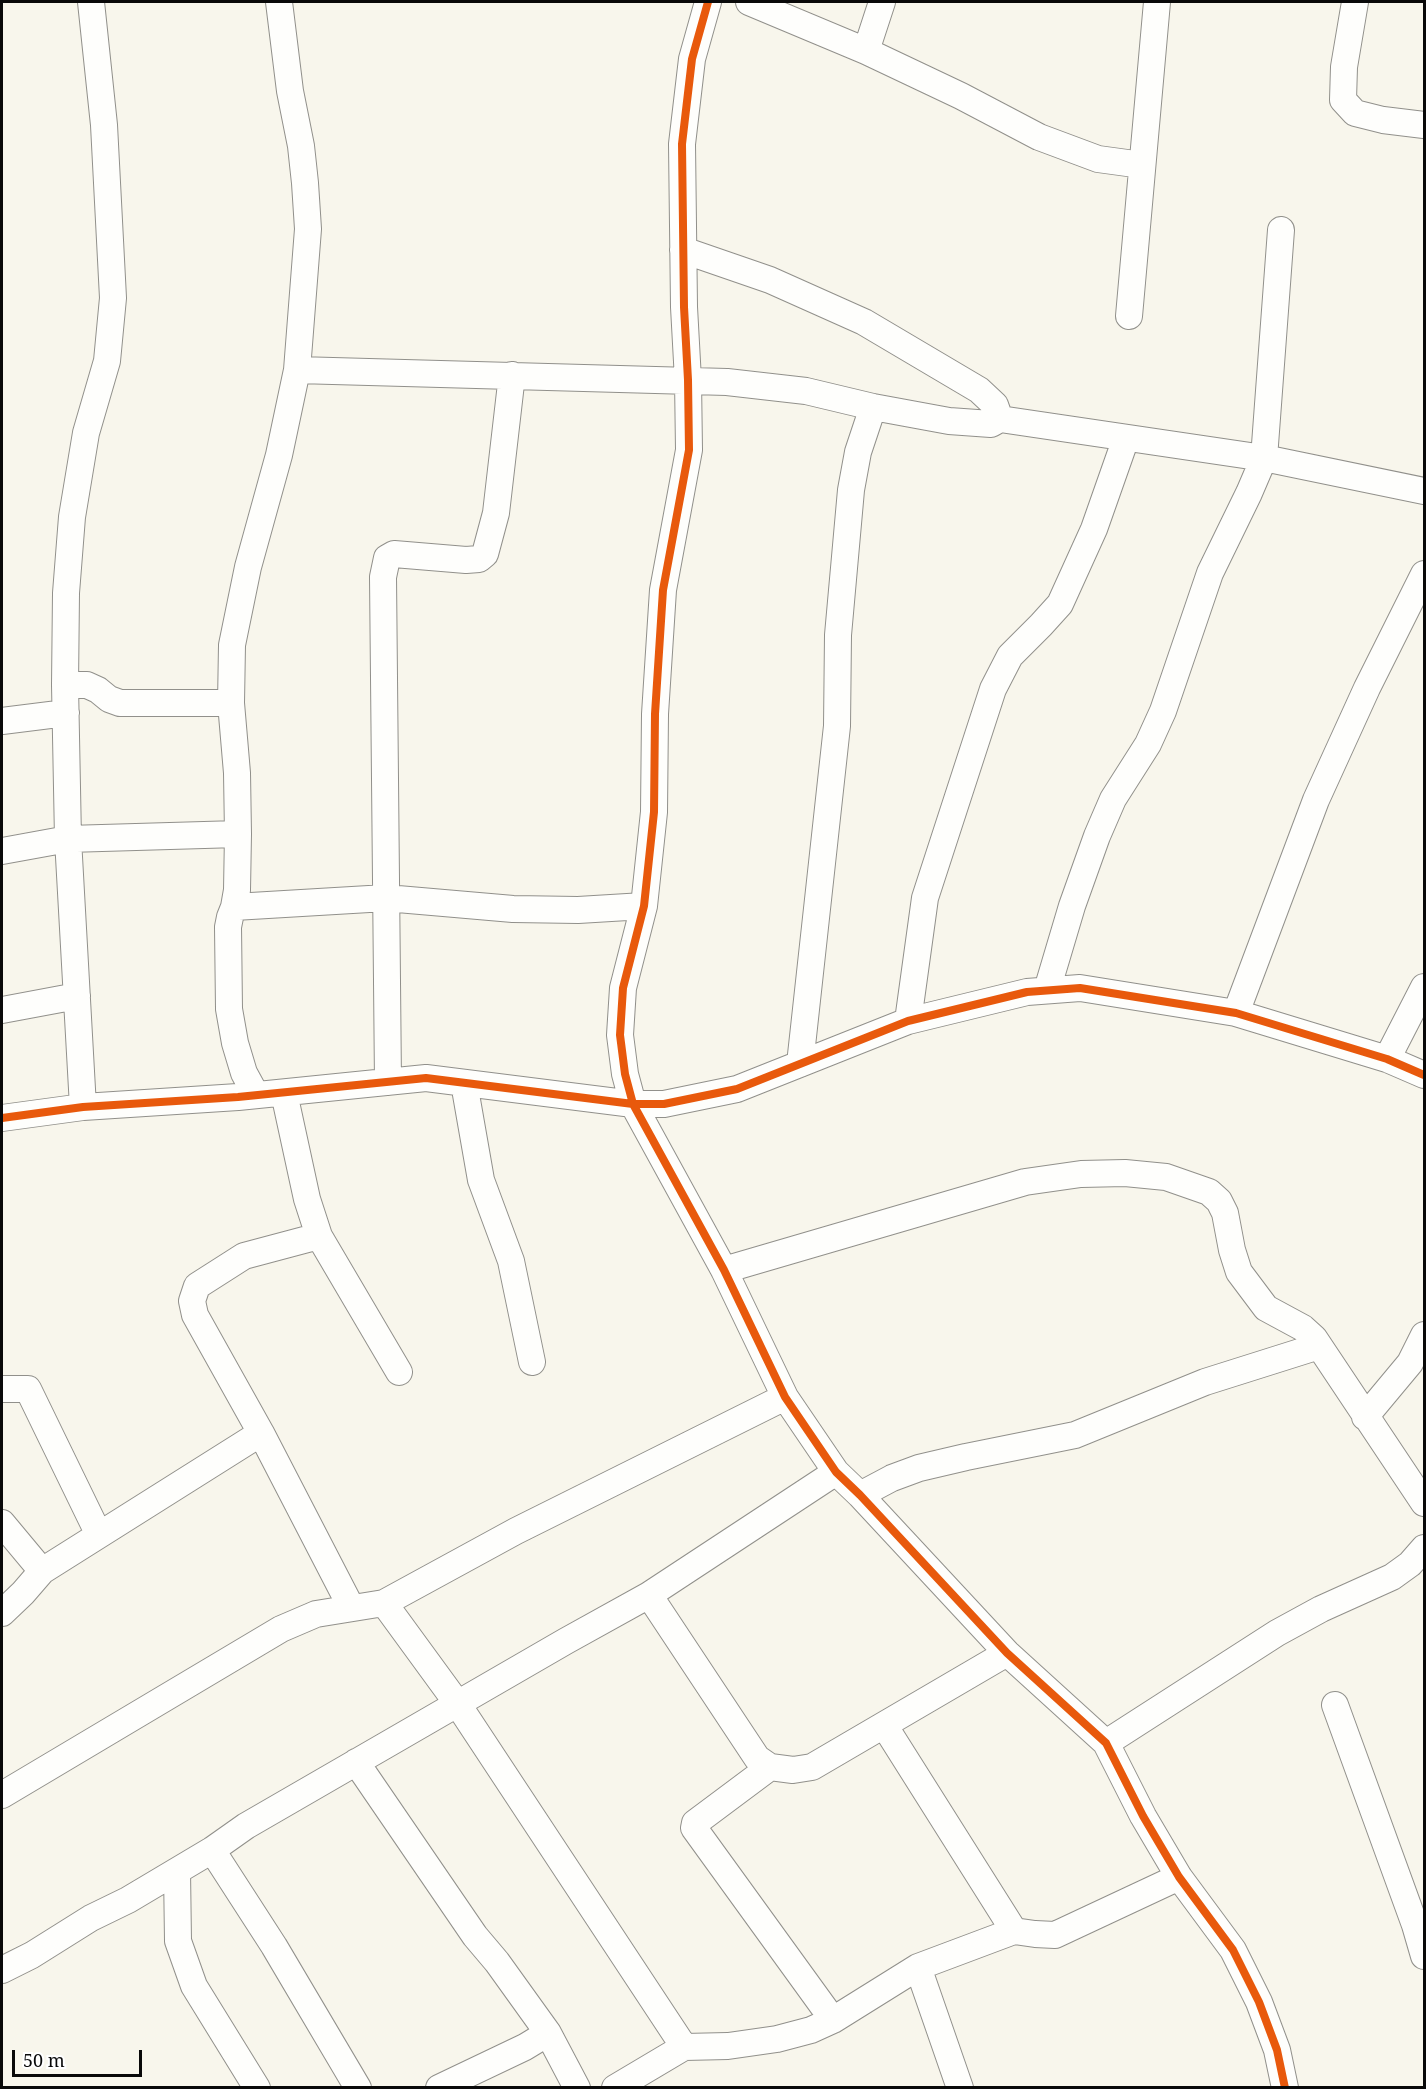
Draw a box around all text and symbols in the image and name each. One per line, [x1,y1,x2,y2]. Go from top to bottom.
scale bar [15,2038,146,2076]
text: 50 m [23,2048,65,2072]

